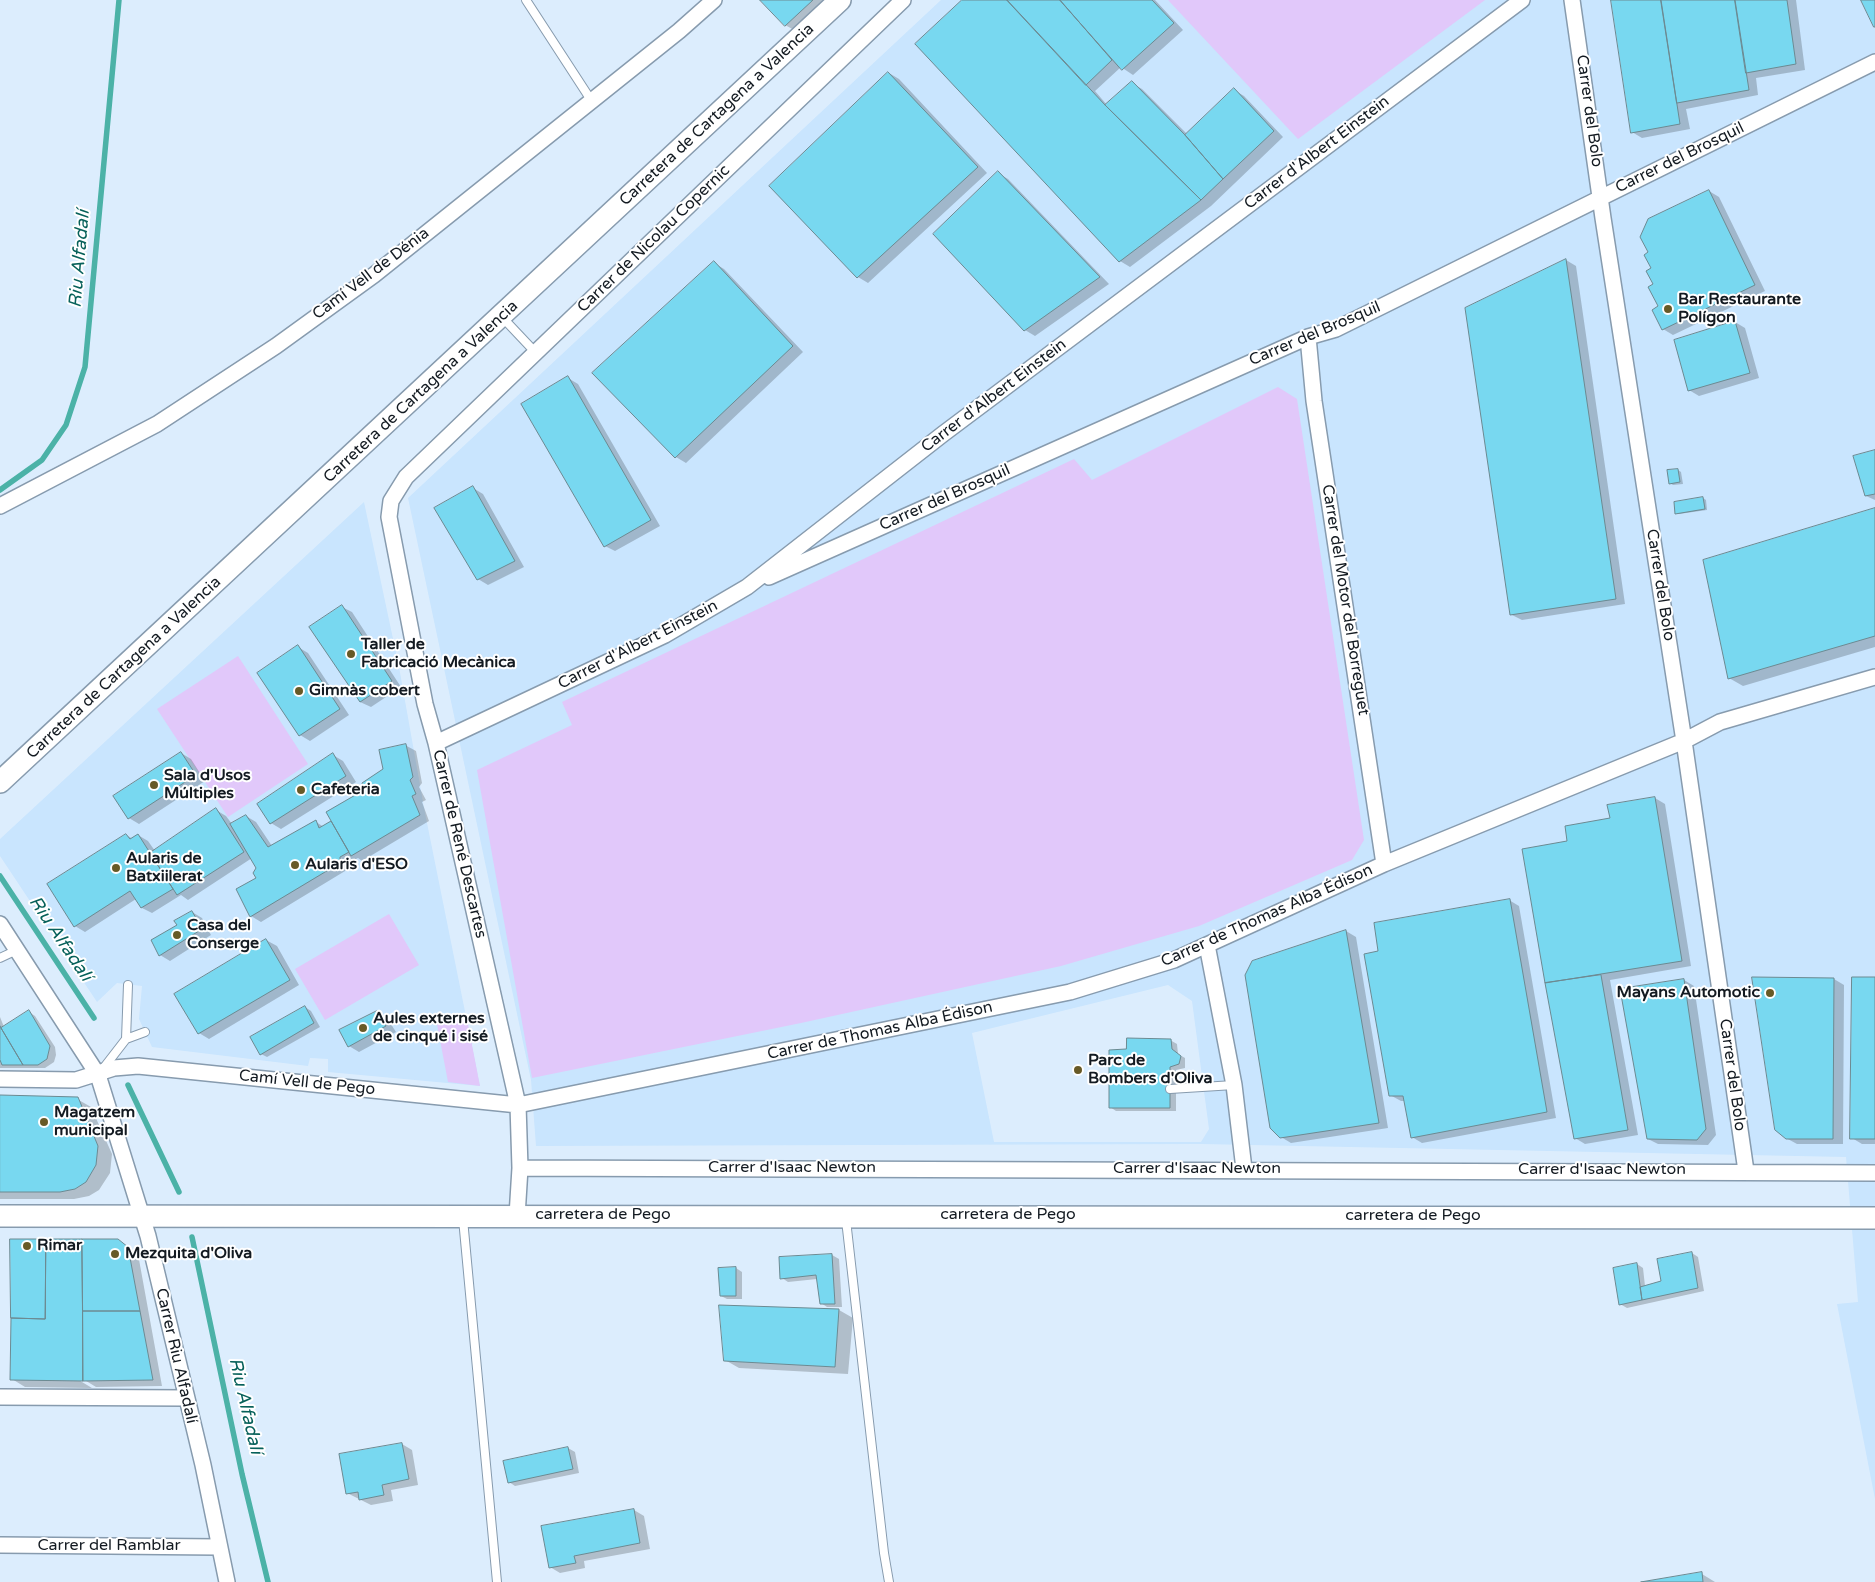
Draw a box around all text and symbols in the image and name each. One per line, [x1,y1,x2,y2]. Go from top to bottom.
street label: Carretera de Cartagena a Valencia [616,20,818,210]
street label: Carrer del Bolo [1572,54,1606,168]
street label: Carrer d'Albert Einstein [1241,92,1393,214]
street label: Carrer del Brosquil [1612,118,1748,198]
street label: Carrer de Nicolau Copernic [574,161,734,317]
water label: Riu Alfadalí [65,209,95,309]
street label: Camí Vell de Dénia [309,224,433,324]
place label: Bar Restaurante Polígon [1678,290,1801,328]
street label: Carretera de Cartagena a Valencia [320,297,522,487]
street label: Carrer del Brosquil [1246,298,1384,370]
marker: Bar Restaurante Polígon [1662,303,1674,315]
street label: Carrer d'Albert Einstein [918,335,1070,457]
street label: Carrer del Brosquil [877,461,1013,535]
street label: Carrer del Motor del Borreguet [1317,483,1373,717]
street label: Carrer del Bolo [1642,528,1678,642]
street label: Carretera de Cartagena a Valencia [23,573,225,763]
street label: Carrer d'Albert Einstein [555,596,721,694]
place label: Taller de Fabricació Mecànica [361,635,516,673]
marker: Taller de Fabricació Mecànica [345,648,357,660]
place label: Gimnàs cobert [309,681,420,701]
marker: Gimnàs cobert [293,685,305,697]
street label: Carrer de René Descartes [428,748,490,940]
place label: Sala d'Usos Múltiples [164,766,251,804]
marker: Sala d'Usos Múltiples [148,779,160,791]
place label: Cafeteria [311,780,380,800]
marker: Cafeteria [295,784,307,796]
place label: Aularis de Batxiilerat [126,849,203,887]
place label: Aularis d'ESO [305,855,408,875]
marker: Aularis d'ESO [289,859,301,871]
street label: Carrer de Thomas Alba Édison [1158,861,1376,971]
marker: Aularis de Batxiilerat [110,862,122,874]
water label: Riu Alfadalí [24,892,96,986]
place label: Casa del Conserge [187,916,259,954]
marker: Casa del Conserge [171,929,183,941]
place label: Mayans Automotic [1616,983,1760,1003]
marker: Mayans Automotic [1764,987,1776,999]
street label: Carrer de Thomas Alba Édison [766,998,994,1064]
place label: Aules externes de cinqué i sisé [373,1009,488,1047]
street label: Carrer del Bolo [1715,1018,1749,1132]
marker: Aules externes de cinqué i sisé [357,1022,369,1034]
place label: Parc de Bombers d'Oliva [1088,1051,1212,1089]
marker: Parc de Bombers d'Oliva [1072,1064,1084,1076]
street label: Camí Vell de Pego [238,1066,376,1100]
place label: Magatzem municipal [54,1103,135,1141]
marker: Magatzem municipal [38,1116,50,1128]
street label: Carrer d'Isaac Newton [708,1158,876,1178]
street label: Carrer d'Isaac Newton [1113,1159,1281,1179]
street label: Carrer d'Isaac Newton [1518,1160,1686,1180]
street label: carretera de Pego [535,1205,671,1225]
street label: carretera de Pego [940,1205,1076,1225]
street label: carretera de Pego [1345,1206,1481,1226]
place label: Rimar [37,1236,82,1256]
marker: Rimar [21,1240,33,1252]
place label: Mezquita d'Oliva [125,1244,252,1264]
marker: Mezquita d'Oliva [109,1248,121,1260]
street label: Carrer Riu Alfadalí [151,1286,201,1426]
water label: Riu Alfadalí [223,1356,267,1456]
street label: Carrer del Ramblar [37,1536,181,1556]

